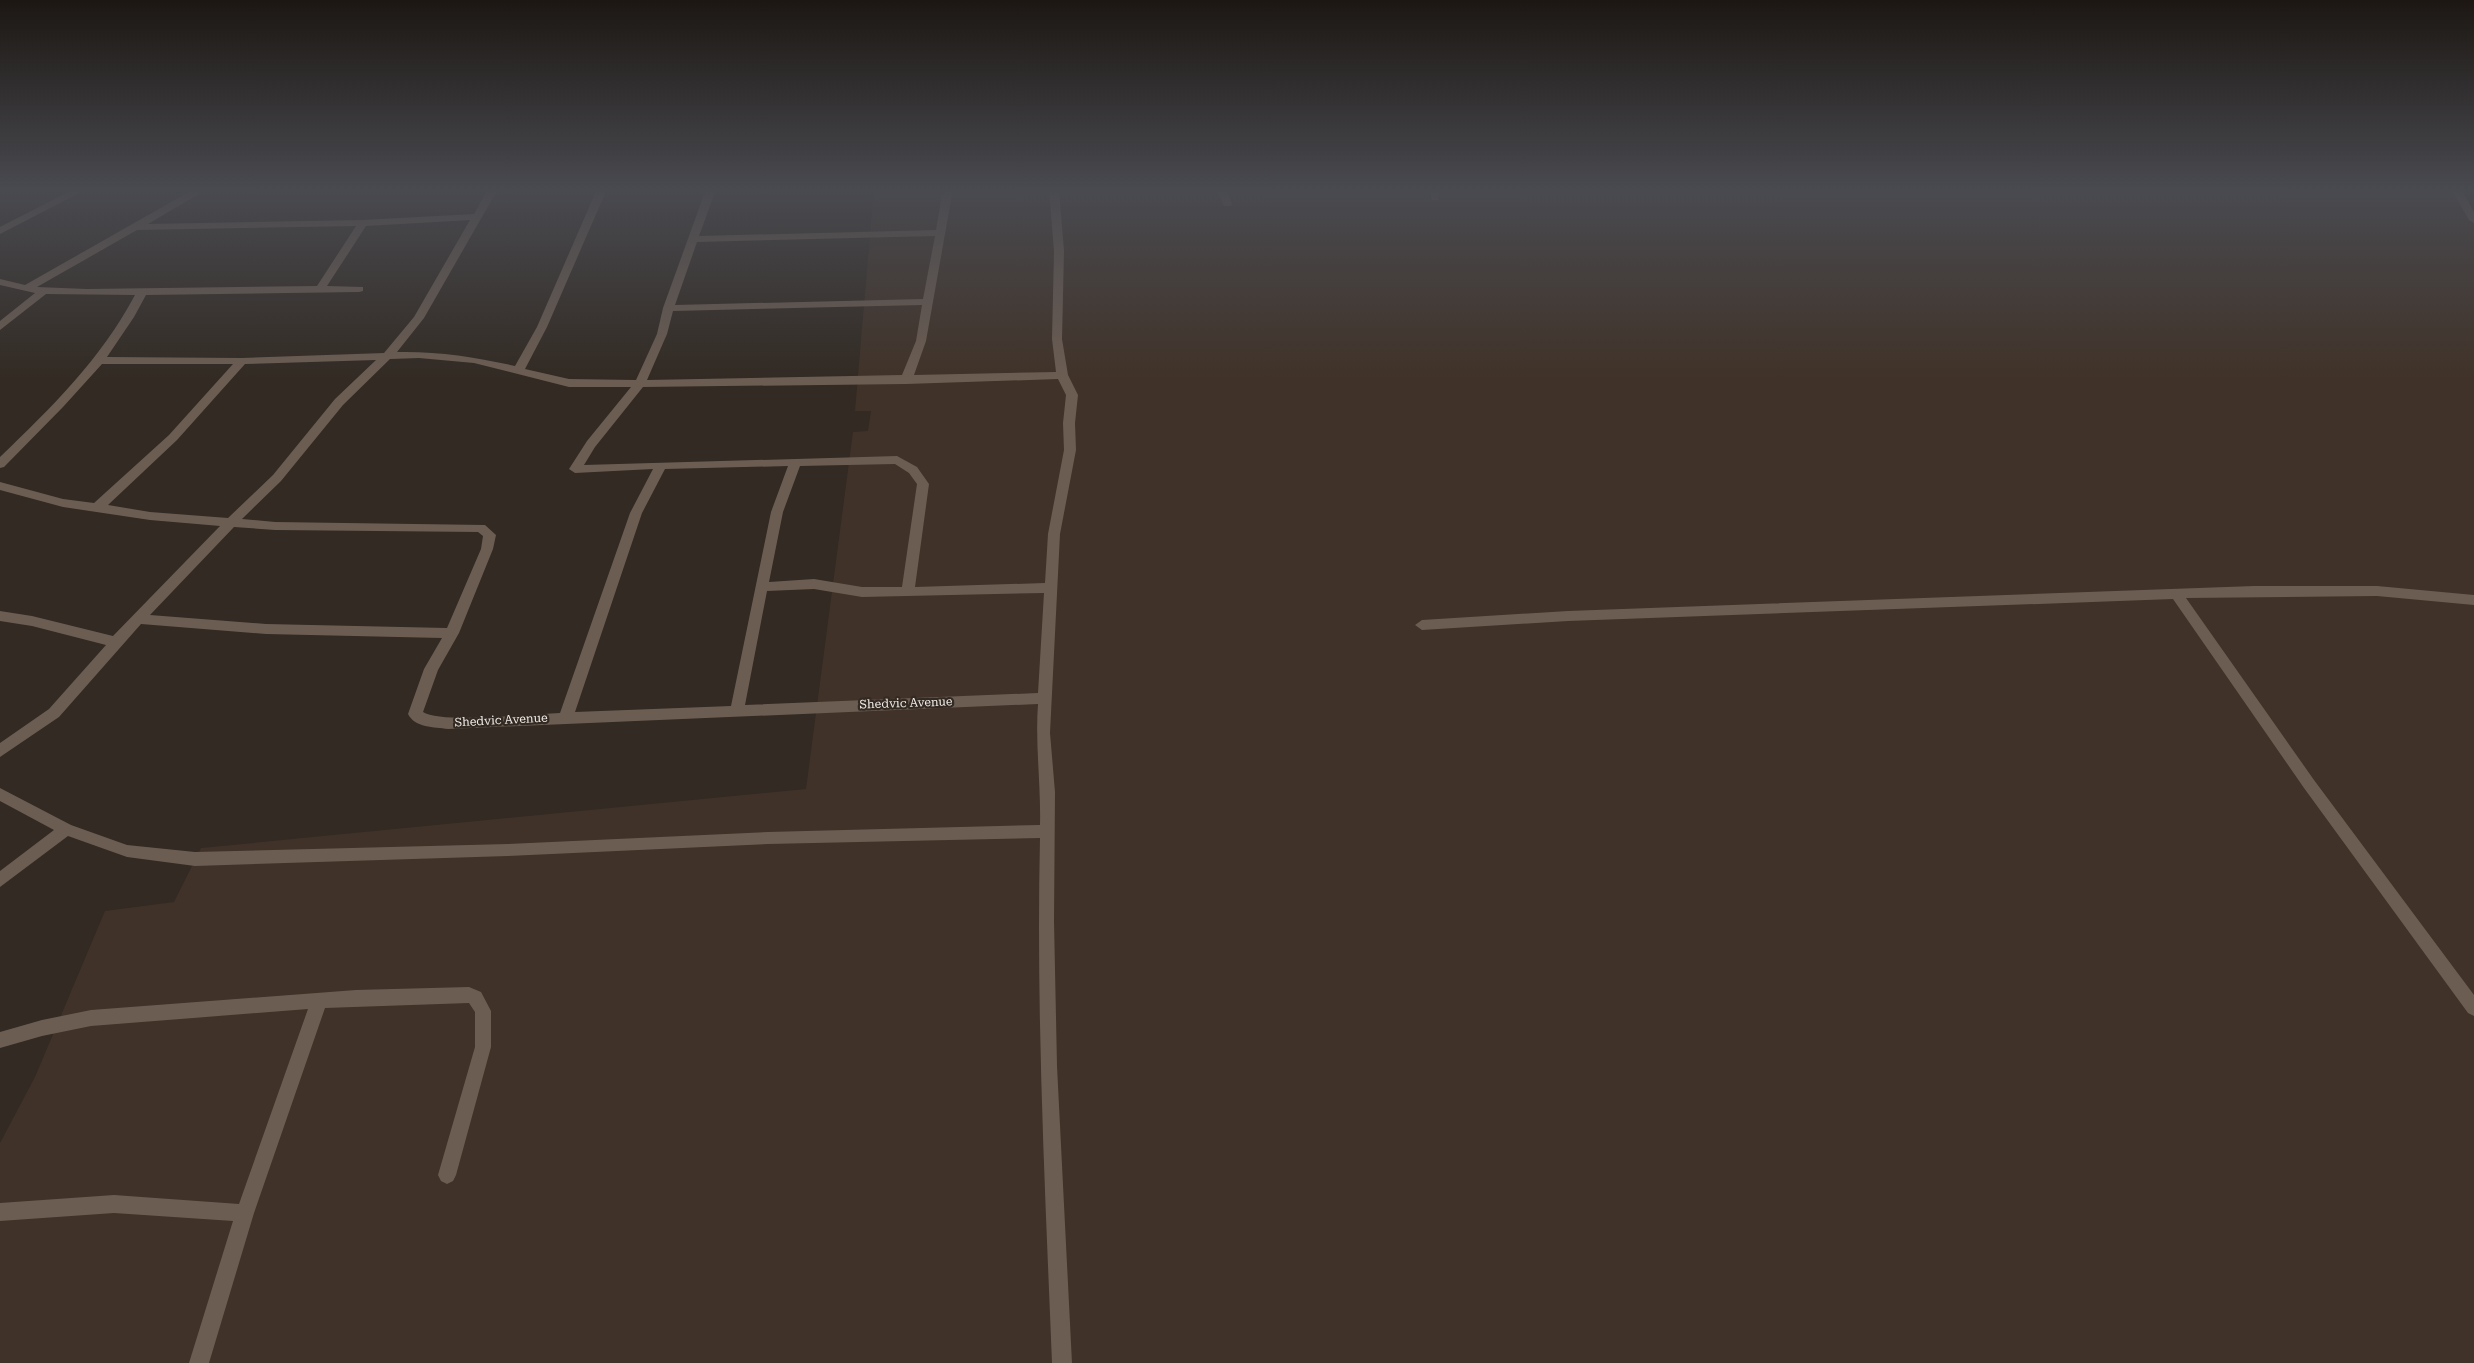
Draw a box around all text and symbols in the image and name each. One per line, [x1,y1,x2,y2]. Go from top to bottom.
street label: Shedvic Avenue [859,694,953,712]
street label: Shedvic Avenue [454,711,548,729]

